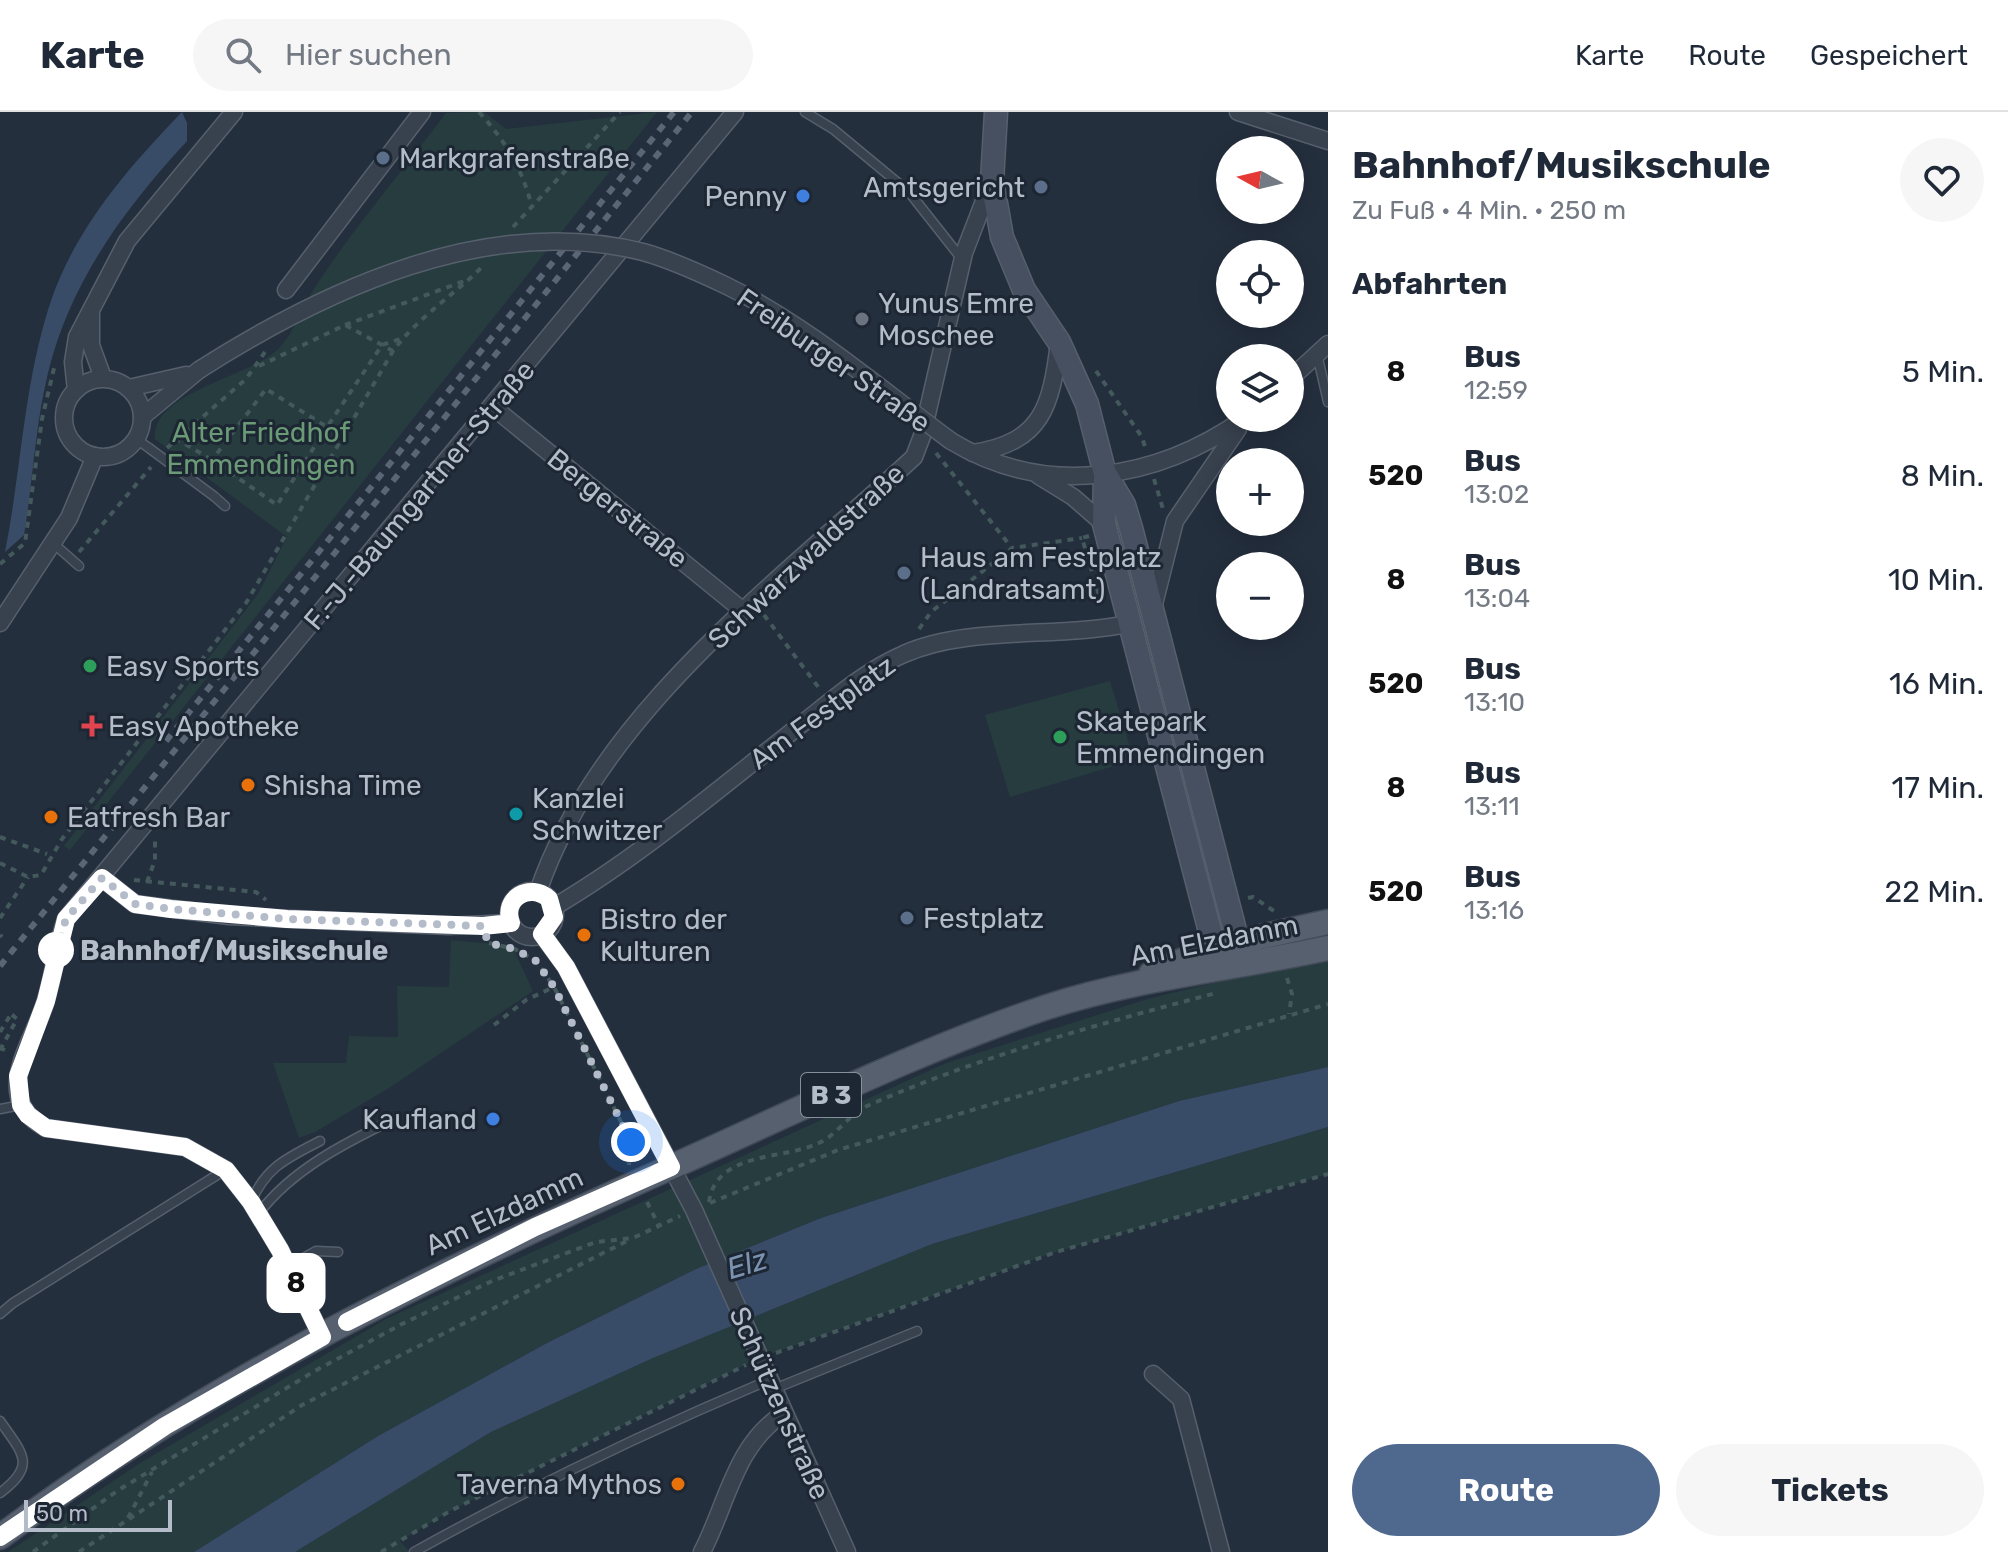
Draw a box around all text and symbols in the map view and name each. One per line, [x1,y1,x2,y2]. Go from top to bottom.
search box [193,19,753,91]
text: Karte [40,32,145,78]
icon: search [221,33,265,77]
text: Hier suchen [285,37,452,73]
text: Karte [1575,39,1644,72]
text: Route [1688,39,1766,72]
text: Gespeichert [1810,39,1968,72]
north arrow [1216,136,1304,224]
map controls [1216,136,1304,640]
button: heart [1900,138,1984,222]
place label: Markgrafenstraße [399,142,630,175]
text: Bahnhof/Musikschule [1352,142,1771,188]
marker: Markgrafenstraße [374,149,392,167]
place label: Amtsgericht [863,171,1025,204]
marker: Amtsgericht [1032,178,1050,196]
place label: Penny [705,180,787,213]
marker: Penny [794,187,812,205]
text: Zu Fuß · 4 Min. · 250 m [1352,195,1626,226]
button: locate [1216,240,1304,328]
text: Abfahrten [1352,266,1507,302]
street label: Freiburger Straße [731,281,937,439]
place label: Yunus Emre Moschee [878,287,1034,352]
marker: Yunus Emre Moschee [853,310,871,328]
text: Bus [1464,339,1521,375]
button: layers [1216,344,1304,432]
street label: F.-J.-Baumgartner-Straße [297,354,542,637]
text: 5 Min. [1902,354,1984,390]
text: 8 [1387,355,1405,388]
text: 12:59 [1464,375,1528,406]
park label: Alter Friedhof Emmendingen [166,416,356,481]
street label: Bergerstraße [541,442,695,575]
text: Bus [1464,443,1521,479]
button: + [1216,448,1304,536]
street label: Schwarzwaldstraße [701,457,911,656]
text: 8 Min. [1901,458,1984,494]
text: 520 [1368,459,1424,492]
text: 13:02 [1464,479,1529,510]
place label: Haus am Festplatz (Landratsamt) [920,541,1162,606]
text: Bus [1464,547,1521,583]
button: − [1216,552,1304,640]
text: 10 Min. [1888,562,1984,598]
text: 8 [1387,563,1405,596]
marker: Haus am Festplatz (Landratsamt) [895,564,913,582]
text: 13:04 [1464,583,1530,614]
street label: Am Festplatz [743,649,901,776]
place label: Easy Sports [106,650,260,683]
text: Bus [1464,651,1521,687]
marker: Easy Sports [81,657,99,675]
text: 16 Min. [1889,666,1984,702]
text: 520 [1368,667,1424,700]
text: 13:10 [1464,687,1525,718]
place label: Skatepark Emmendingen [1076,705,1265,770]
place label: Easy Apotheke [108,710,300,743]
marker: Easy Apotheke [83,717,101,735]
marker: Skatepark Emmendingen [1051,728,1069,746]
text: Bus [1464,755,1521,791]
place label: Shisha Time [264,769,422,802]
text: 17 Min. [1892,770,1984,806]
text: 8 [1387,771,1405,804]
marker: Shisha Time [239,776,257,794]
place label: Kanzlei Schwitzer [532,782,663,847]
text: 13:11 [1464,791,1520,822]
place label: Eatfresh Bar [67,801,230,834]
marker: Kanzlei Schwitzer [507,805,525,823]
marker: Eatfresh Bar [42,808,60,826]
text: Bus [1464,859,1521,895]
text: 22 Min. [1885,874,1984,910]
text: 520 [1368,875,1424,908]
text: 13:16 [1464,895,1524,926]
place label: Festplatz [923,902,1044,935]
place label: Bistro der Kulturen [600,903,727,968]
street label: Am Elzdamm [1127,908,1301,973]
marker: Festplatz [898,909,916,927]
marker: Bistro der Kulturen [575,926,593,944]
marker: Bahnhof/Musikschule [39,933,73,967]
place label: Bahnhof/Musikschule [80,934,388,967]
road number: B 3 [801,1073,861,1117]
place label: Kaufland [362,1103,477,1136]
marker: Kaufland [484,1110,502,1128]
your location [611,1122,651,1162]
street label: Am Elzdamm [420,1161,588,1262]
water label: Elz [722,1241,772,1287]
line badge: 8 [270,1257,322,1309]
text: 8 [287,1266,305,1299]
street label: Schützenstraße [722,1302,837,1505]
button: Route [1352,1444,1660,1536]
button: Tickets [1676,1444,1984,1536]
place label: Taverna Mythos [457,1468,662,1501]
marker: Taverna Mythos [669,1475,687,1493]
scale bar [24,1496,172,1532]
text: 50 m [36,1500,88,1527]

